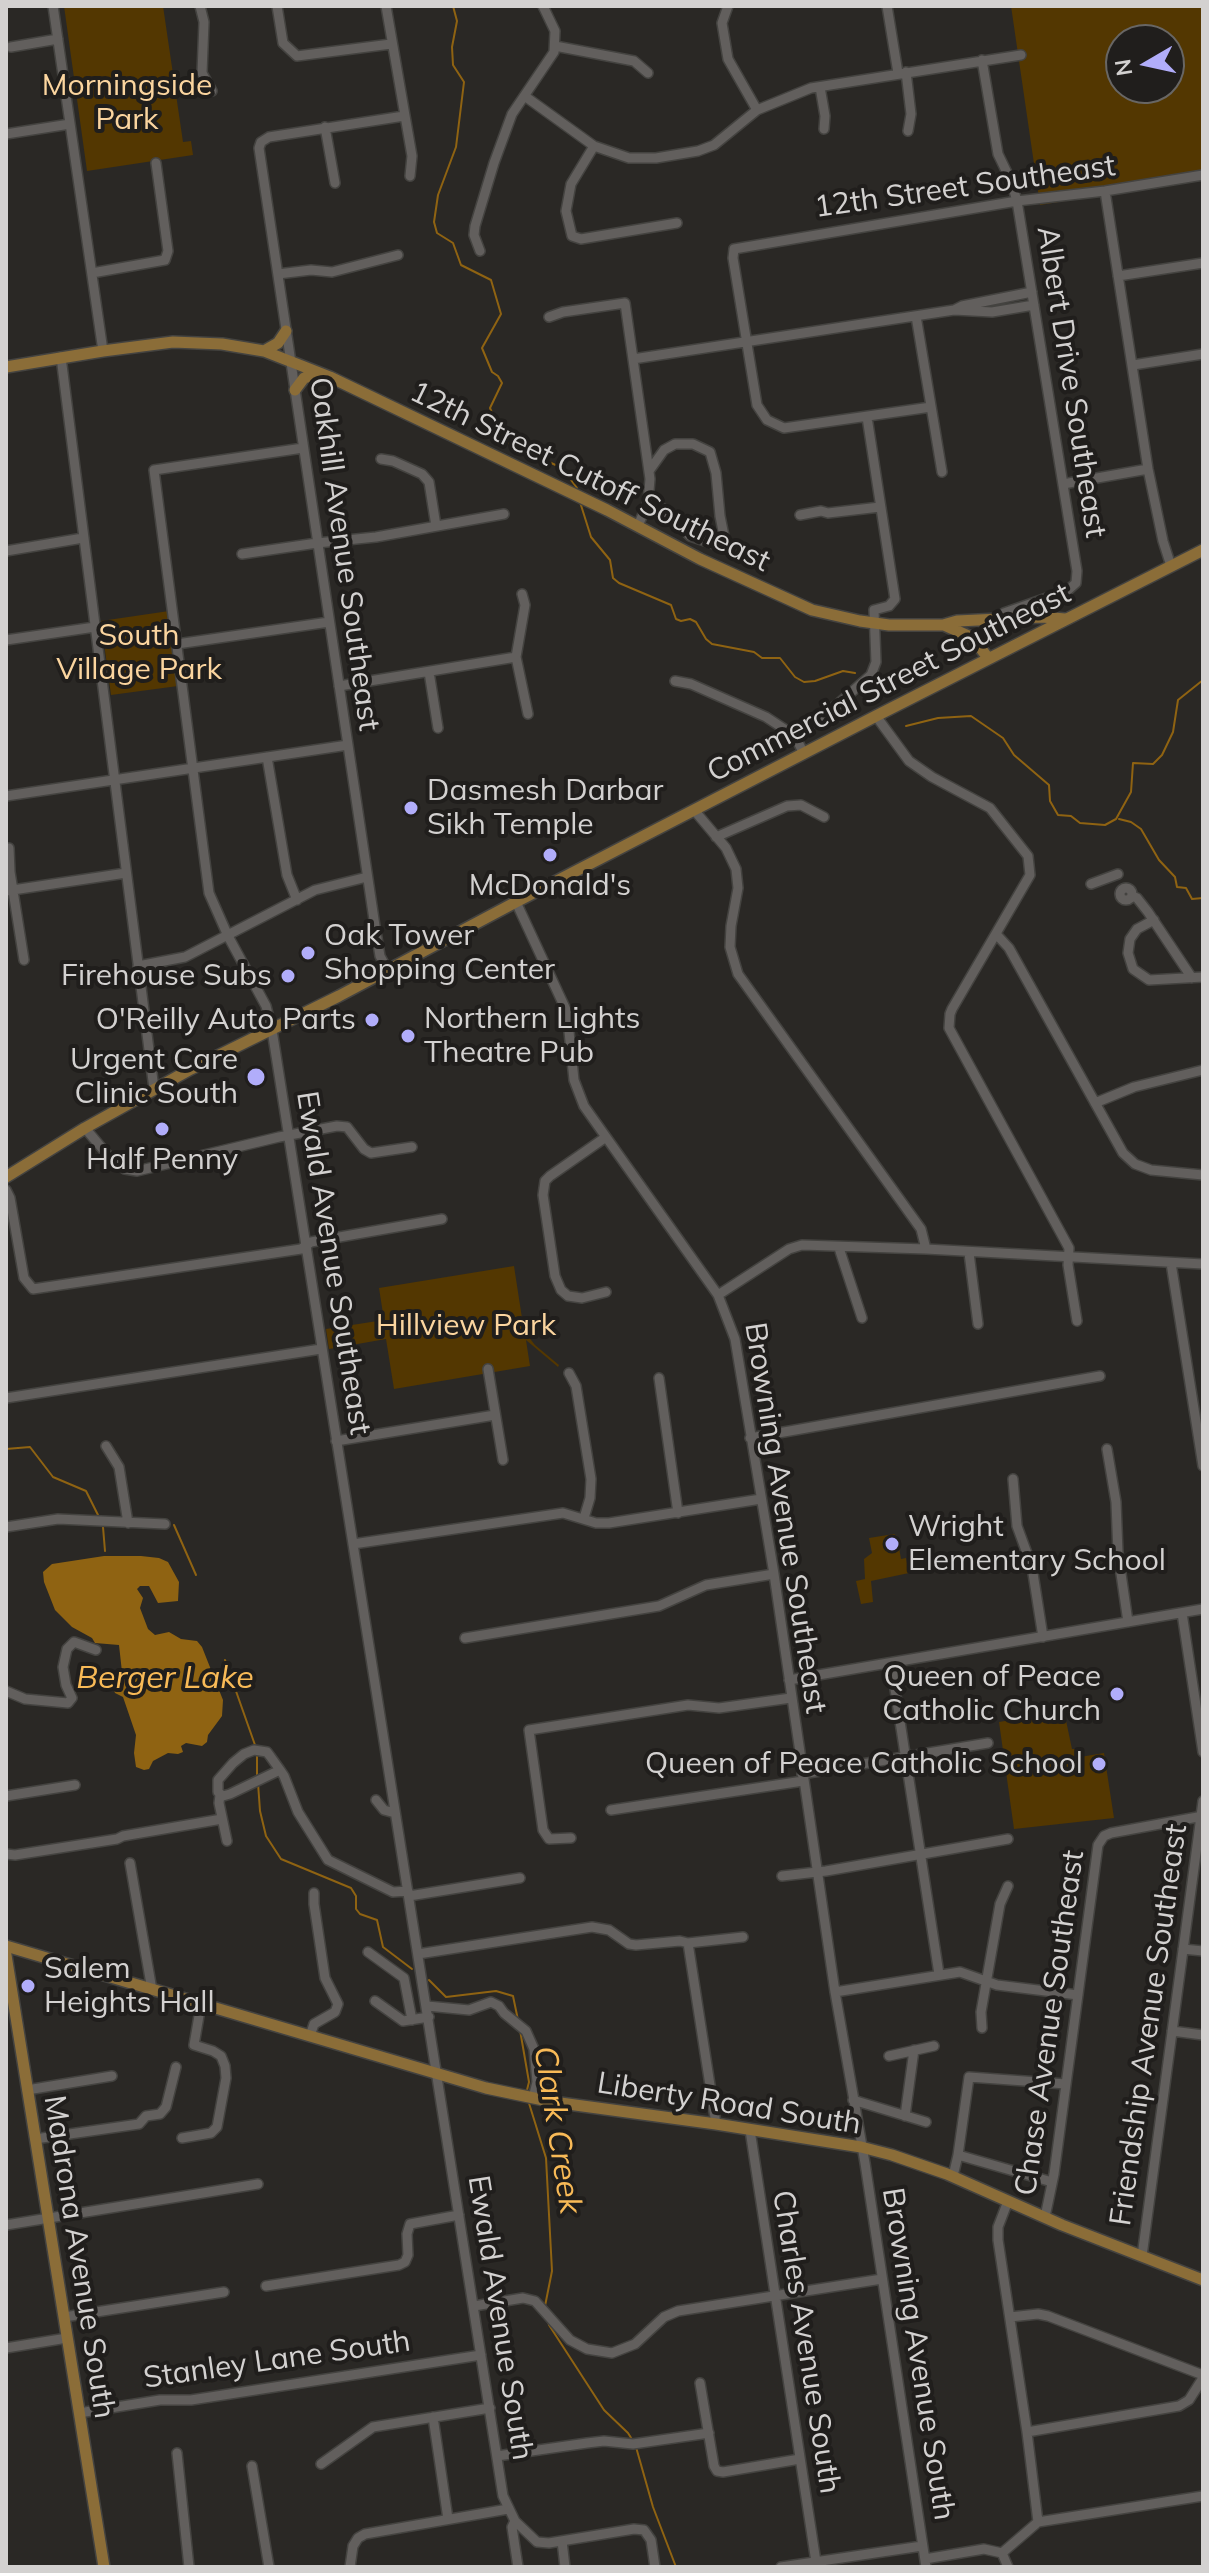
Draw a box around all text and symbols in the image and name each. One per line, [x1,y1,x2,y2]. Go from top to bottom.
north arrow [1105,24,1185,104]
text: N [1108,57,1138,78]
park label: Morningside Park [42,68,212,138]
street label: 12th Street Southeast [812,148,1118,226]
street label: Albert Drive Southeast [1029,224,1113,540]
street label: 12th Street Cutoff Southeast [404,374,776,580]
street label: Oakhill Avenue Southeast [301,375,387,733]
street label: Commercial Street Southeast [701,576,1077,790]
park label: South Village Park [56,618,222,688]
place label: Dasmesh Darbar Sikh Temple [427,773,663,844]
marker: Dasmesh Darbar Sikh Temple [402,799,420,817]
marker: McDonald's [541,846,559,864]
place label: McDonald's [469,868,631,904]
place label: Oak Tower Shopping Center [324,918,555,988]
marker: Oak Tower Shopping Center [299,944,317,962]
place label: Firehouse Subs [61,958,272,994]
marker: Firehouse Subs [279,967,297,985]
place label: Northern Lights Theatre Pub [424,1001,640,1072]
place label: O'Reilly Auto Parts [96,1002,356,1038]
marker: O'Reilly Auto Parts [363,1011,381,1029]
marker: Northern Lights Theatre Pub [399,1027,417,1045]
place label: Urgent Care Clinic South [70,1042,238,1112]
marker: Urgent Care Clinic South [245,1066,267,1088]
street label: Ewald Avenue Southeast [288,1089,378,1437]
marker: Half Penny [153,1120,171,1138]
place label: Half Penny [86,1142,238,1178]
park label: Hillview Park [376,1308,556,1344]
street label: Browning Avenue Southeast [736,1320,834,1716]
place label: Wright Elementary School [908,1509,1166,1580]
marker: Wright Elementary School [883,1535,901,1553]
water label: Berger Lake [76,1659,254,1697]
place label: Queen of Peace Catholic Church [882,1659,1101,1730]
marker: Queen of Peace Catholic Church [1108,1685,1126,1703]
place label: Queen of Peace Catholic School [645,1746,1083,1782]
marker: Queen of Peace Catholic School [1090,1755,1108,1773]
street label: Friendship Avenue Southeast [1103,1822,1195,2228]
street label: Chase Avenue Southeast [1008,1848,1092,2198]
place label: Salem Heights Hall [44,1951,215,2022]
marker: Salem Heights Hall [19,1977,37,1995]
water label: Clark Creek [525,2043,589,2217]
street label: Liberty Road South [595,2065,863,2143]
street label: Madrona Avenue South [36,2093,122,2421]
street label: Ewald Avenue South [460,2173,540,2463]
street label: Browning Avenue South [874,2185,962,2523]
street label: Charles Avenue South [764,2188,848,2496]
street label: Stanley Lane South [141,2323,413,2397]

